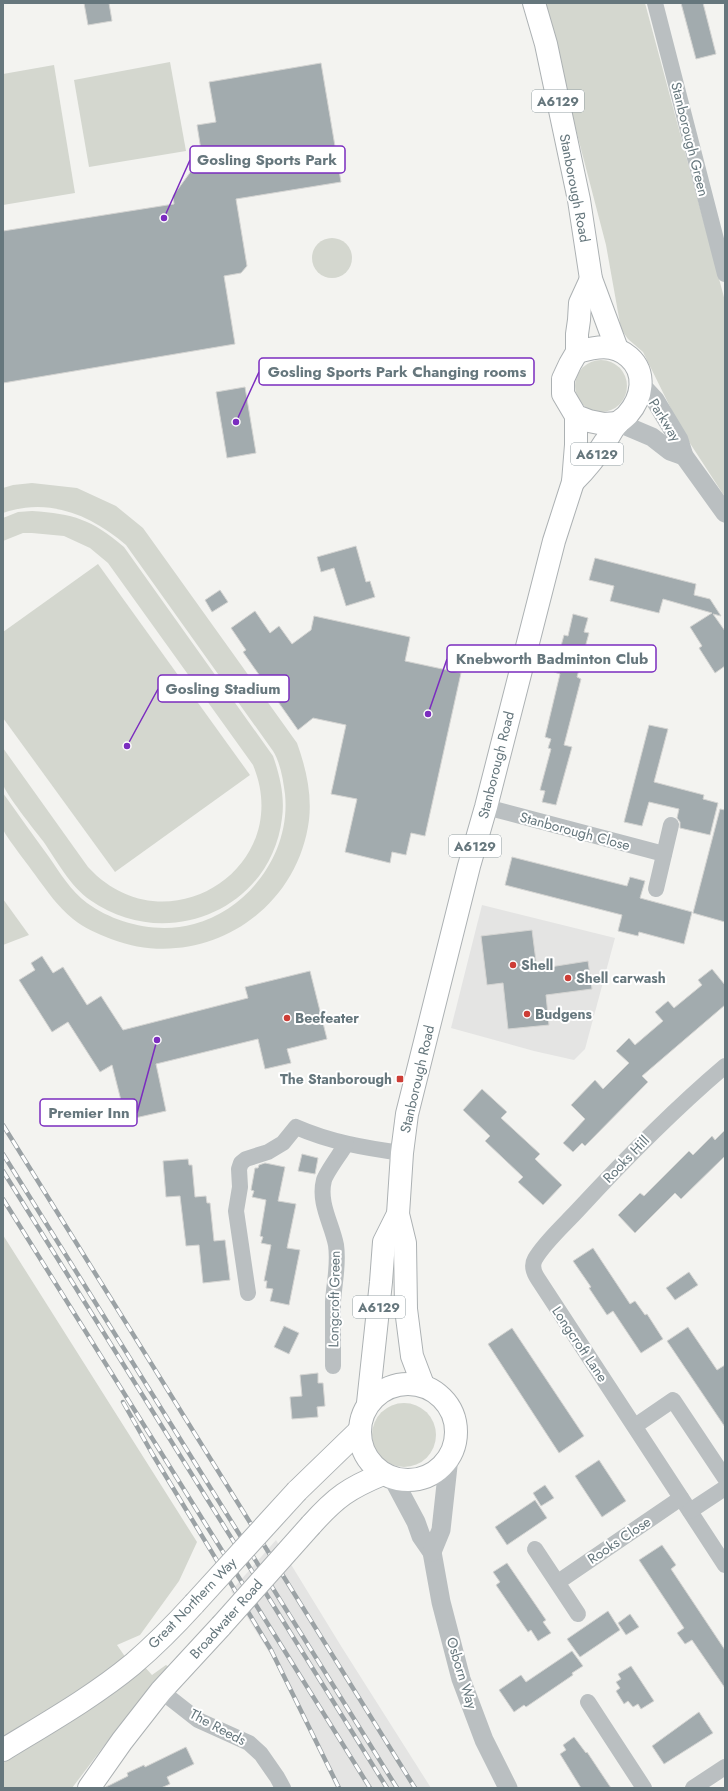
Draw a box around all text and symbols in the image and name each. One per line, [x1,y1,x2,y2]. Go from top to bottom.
street label: Stanborough Green [666,80,714,198]
road number: A6129 [532,90,584,112]
street label: Stanborough Road [555,132,595,244]
callout: Gosling Sports Park [190,146,345,173]
text: Gosling Sports Park [197,149,337,171]
callout: Gosling Sports Park Changing rooms [259,358,534,385]
text: Gosling Sports Park Changing rooms [268,361,526,383]
street label: Parkway [644,395,687,446]
road number: A6129 [571,443,623,465]
callout: Knebworth Badminton Club [447,645,656,672]
text: Knebworth Badminton Club [456,648,648,670]
callout: Gosling Stadium [158,675,289,702]
text: Gosling Stadium [166,678,280,700]
street label: Stanborough Road [473,709,519,821]
street label: Stanborough Close [518,807,632,855]
road number: A6129 [449,835,501,857]
place label: Shell [521,955,553,975]
marker: Shell [508,960,518,970]
place label: Shell carwash [576,968,666,988]
marker: Shell carwash [563,973,573,983]
place label: Budgens [535,1004,593,1024]
place label: Beefeater [295,1008,359,1028]
marker: Budgens [522,1009,532,1019]
marker: Beefeater [282,1013,292,1023]
street label: Stanborough Road [395,1023,439,1135]
place label: The Stanborough [280,1069,392,1089]
marker: The Stanborough [395,1074,405,1084]
callout: Premier Inn [40,1099,137,1126]
text: Premier Inn [48,1102,130,1124]
street label: Rooks Hill [598,1131,654,1187]
street label: Longcroft Green [323,1250,345,1348]
road number: A6129 [353,1296,405,1318]
street label: Longcroft Lane [547,1302,613,1386]
street label: Rooks Close [583,1511,655,1569]
street label: Great Northern Way [143,1552,241,1653]
street label: Broadwater Road [185,1575,267,1663]
street label: Osborn Way [442,1635,483,1712]
street label: The Reeds [186,1704,250,1750]

